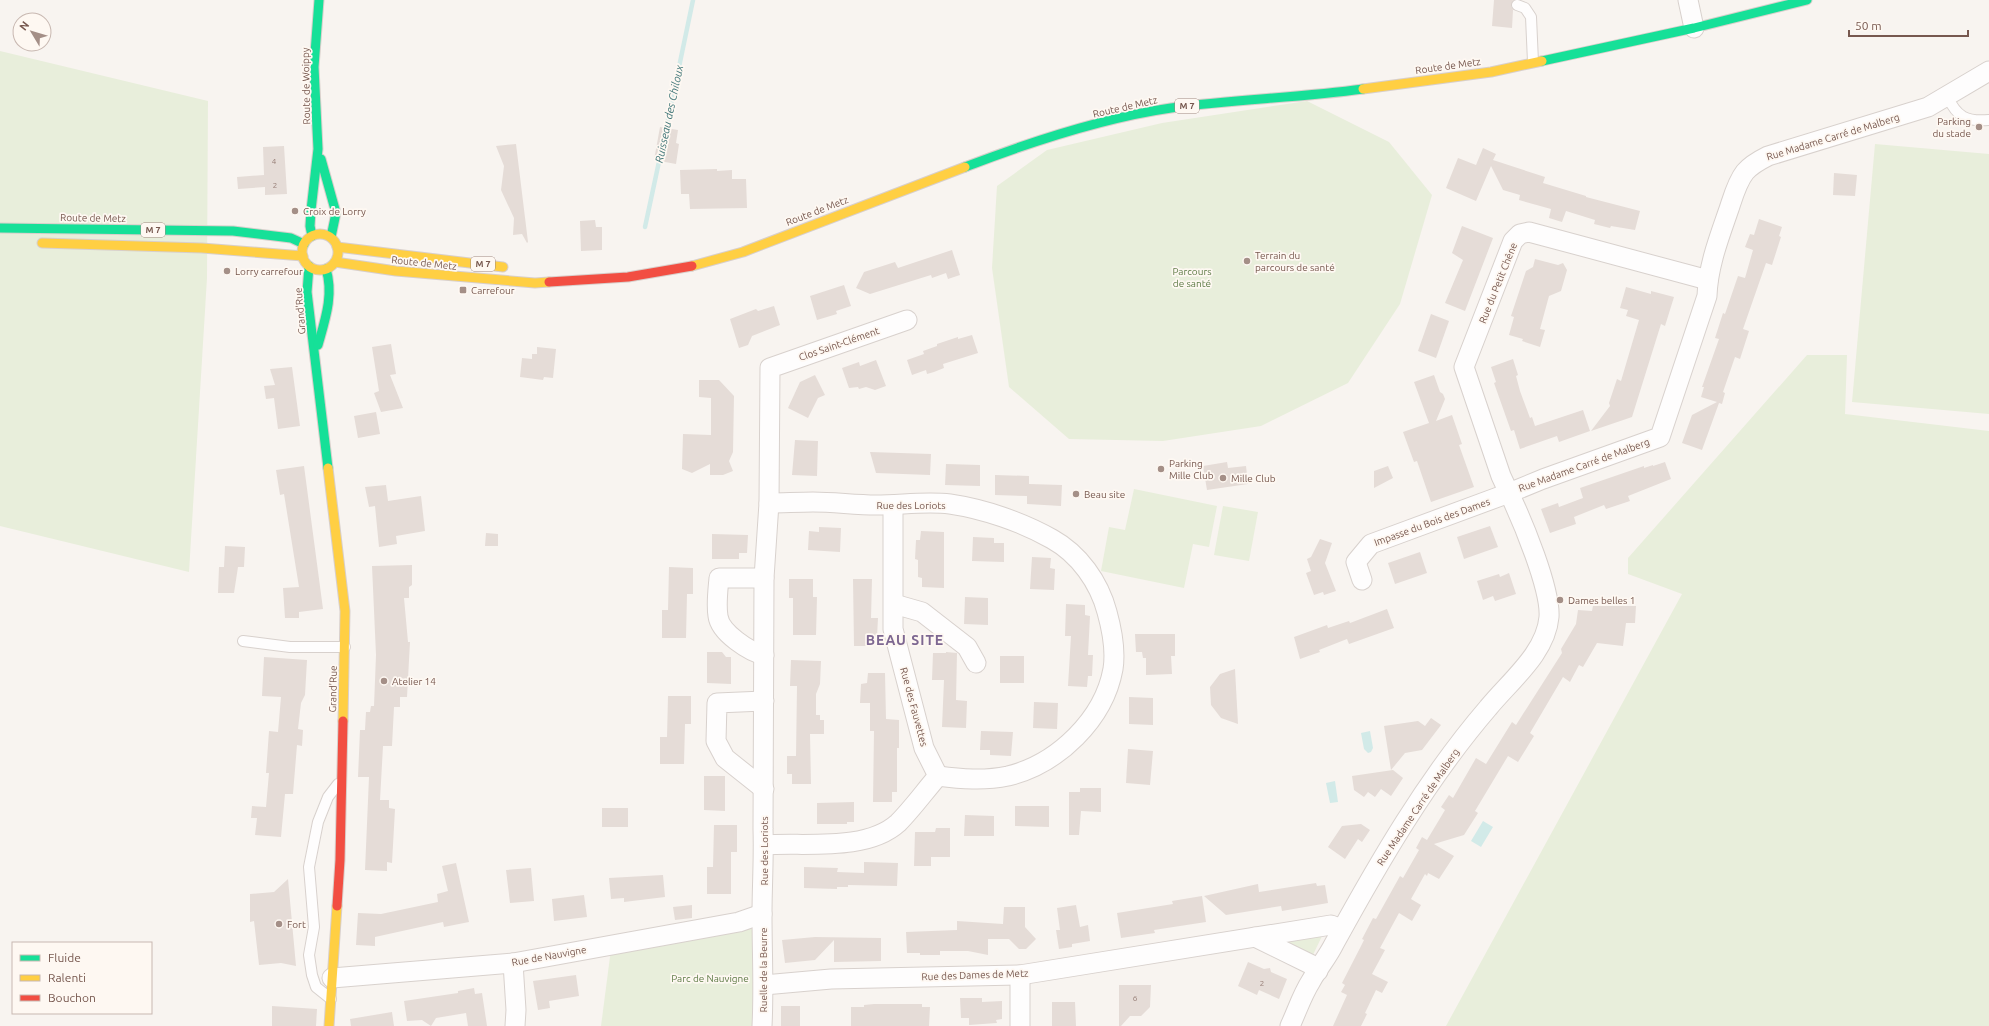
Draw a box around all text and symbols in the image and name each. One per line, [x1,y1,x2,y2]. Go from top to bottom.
north arrow [12,12,52,52]
scale bar [1849,12,1968,38]
text: N [17,19,31,33]
text: 50 m [1855,19,1882,32]
street label: Route de Woippy [300,47,312,125]
street label: Route de Metz [1415,56,1482,76]
water label: Ruisseau des Chiloux [653,63,685,164]
street label: Route de Metz [1092,94,1159,120]
road number: M 7 [1175,99,1199,113]
street label: Rue Madame Carré de Malberg [1765,111,1901,163]
place label: Parking du stade [1932,116,1971,139]
marker: Parking du stade [1974,122,1984,132]
house number: 4 [272,157,277,166]
house number: 2 [273,181,277,190]
street label: Route de Metz [784,194,850,228]
marker: Croix de Lorry [290,206,300,216]
place label: Croix de Lorry [303,206,366,217]
street label: Route de Metz [60,212,126,224]
road number: M 7 [141,223,165,237]
street label: Rue du Petit Chêne [1477,241,1519,325]
place label: Terrain du parcours de santé [1255,250,1335,273]
street label: Route de Metz [391,254,458,272]
marker: Terrain du parcours de santé [1242,256,1252,266]
road number: M 7 [471,257,495,271]
marker: Lorry carrefour [222,266,232,276]
place label: Lorry carrefour [235,266,303,277]
park label: Parcours de santé [1172,266,1212,289]
marker: Carrefour [458,285,468,295]
place label: Carrefour [471,285,515,296]
street label: Grand'Rue [292,287,308,335]
street label: Clos Saint-Clément [797,325,881,363]
street label: Rue Madame Carré de Malberg [1517,436,1651,494]
place label: Parking Mille Club [1169,458,1214,481]
marker: Parking Mille Club [1156,464,1166,474]
marker: Mille Club [1218,473,1228,483]
place label: Mille Club [1231,473,1276,484]
marker: Beau site [1071,489,1081,499]
place label: Beau site [1084,489,1125,500]
street label: Impasse du Bois des Dames [1373,496,1491,548]
street label: Rue des Loriots [876,500,946,511]
marker: Dames belles 1 [1555,595,1565,605]
place label: Dames belles 1 [1568,595,1635,606]
district label: BEAU SITE [866,632,944,648]
street label: Grand'Rue [327,665,339,713]
street label: Rue des Fauvettes [898,666,930,748]
marker: Atelier 14 [379,676,389,686]
place label: Atelier 14 [392,676,436,687]
street label: Rue Madame Carré de Malberg [1375,746,1461,868]
street label: Rue des Loriots [759,816,770,886]
marker: Fort [274,919,284,929]
place label: Fort [287,919,306,930]
street label: Ruelle de la Beurre [758,928,769,1012]
legend [12,942,152,1014]
street label: Rue de Nauvigne [511,944,587,968]
text: Fluide [48,951,81,964]
street label: Rue des Dames de Metz [921,968,1029,982]
text: Ralenti [48,971,86,984]
park label: Parc de Nauvigne [671,973,749,984]
house number: 2 [1260,979,1264,988]
text: Bouchon [48,991,96,1004]
house number: 6 [1133,994,1138,1003]

